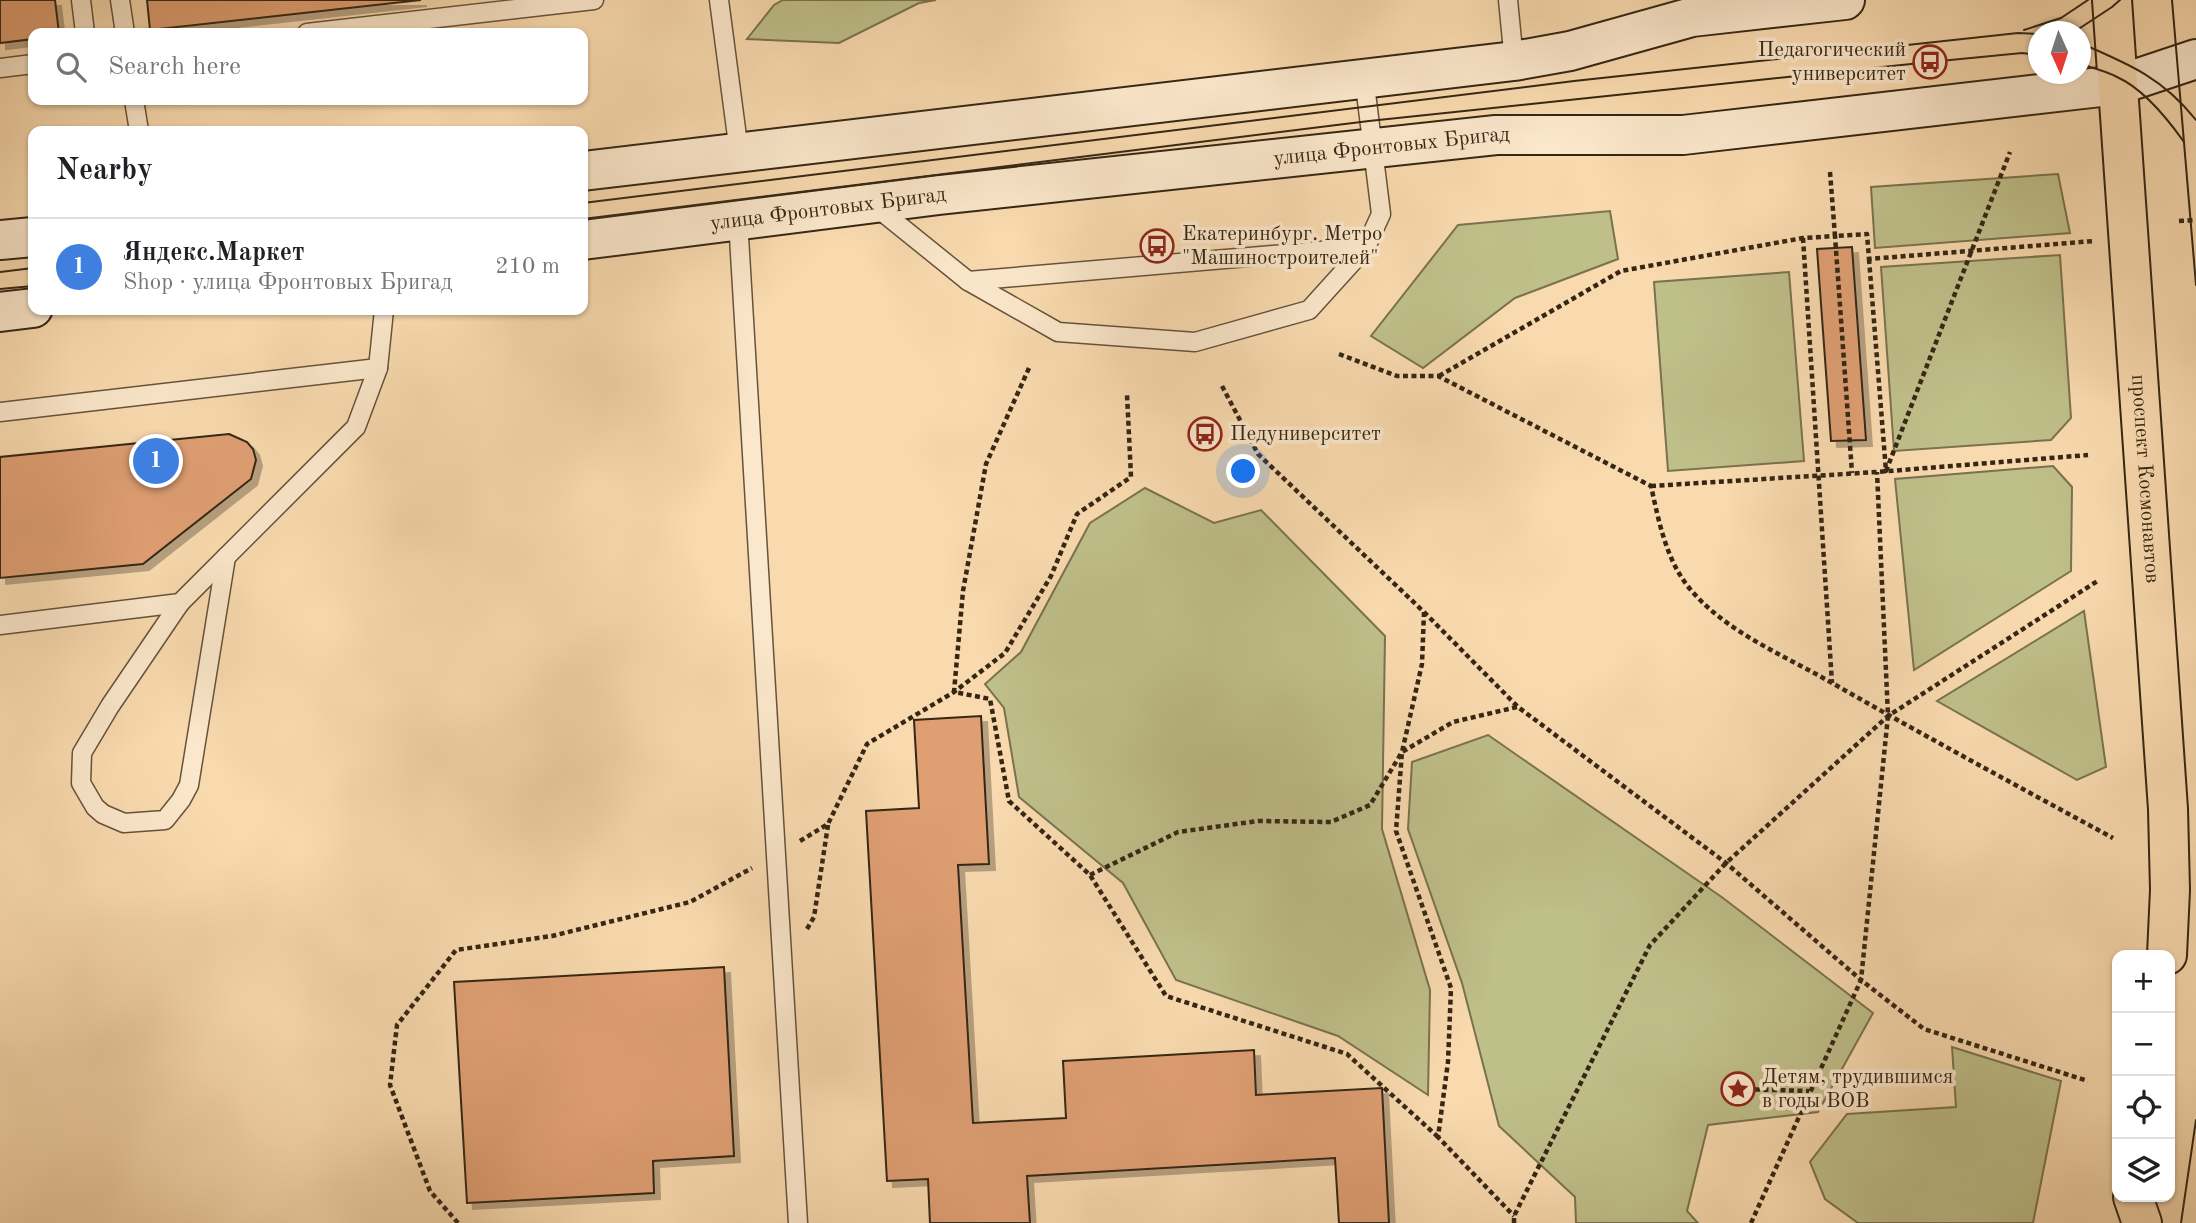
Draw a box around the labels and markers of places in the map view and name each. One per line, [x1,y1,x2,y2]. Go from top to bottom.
place label: Педагогический университет [1758,40,1906,85]
bus stop icon: Педагогический университет [1911,43,1949,81]
place label: Екатеринбург. Метро "Машиностроителей" [1182,224,1382,269]
bus stop icon: Екатеринбург. Метро "Машиностроителей" [1138,227,1176,265]
bus stop icon: Педуниверситет [1186,415,1224,453]
place label: Педуниверситет [1230,424,1381,445]
pin: 1 [133,435,179,487]
place label: Детям, трудившимся в годы ВОВ [1762,1067,1954,1112]
place icon: Детям, трудившимся в годы ВОВ [1719,1070,1757,1108]

